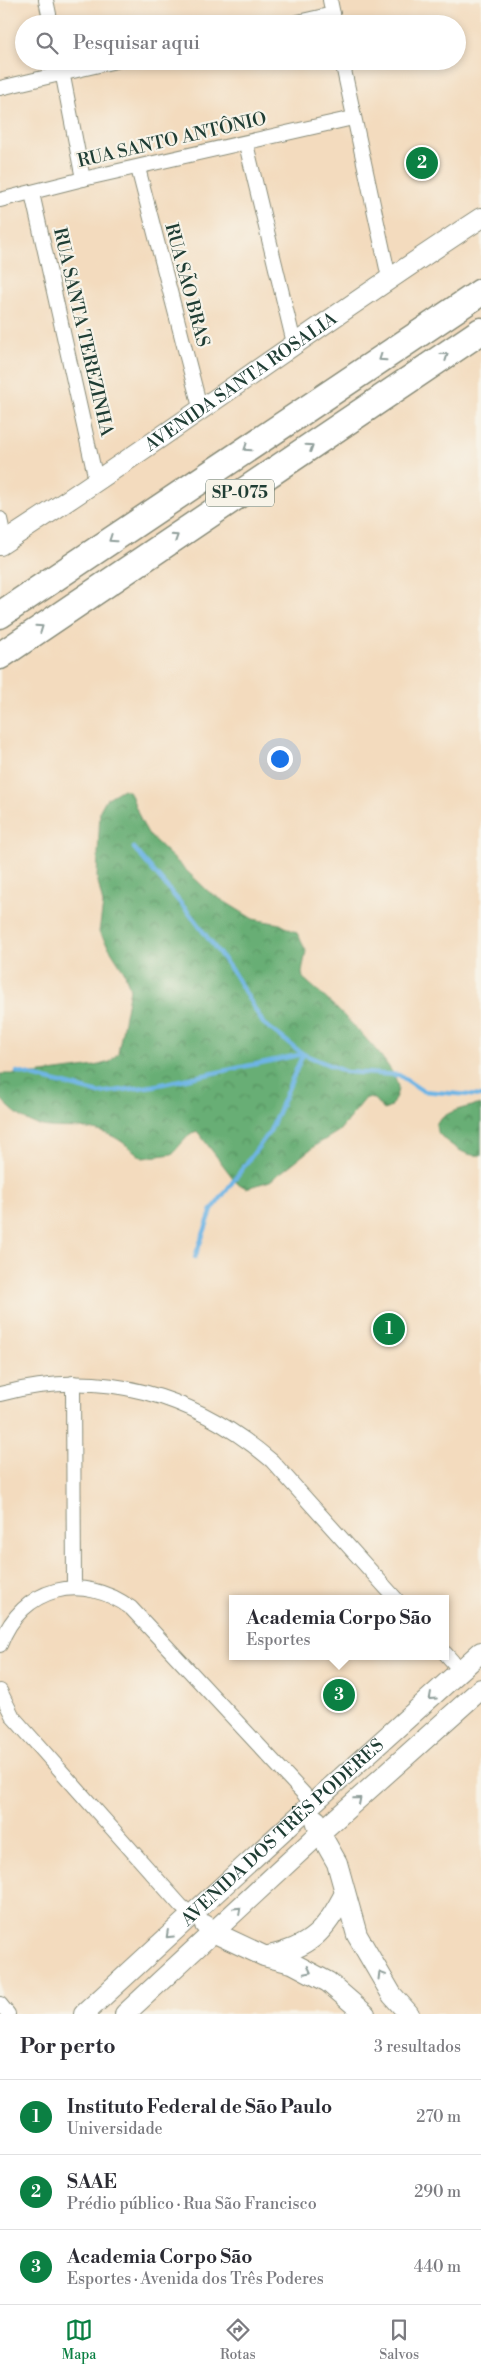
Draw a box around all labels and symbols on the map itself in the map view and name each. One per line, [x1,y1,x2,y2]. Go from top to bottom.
street label: RUA SANTO ANTÔNIO [75,107,269,173]
pin: 2 [406,144,438,182]
street label: RUA SÃO BRAS [159,220,216,350]
street label: RUA SANTA TEREZINHA [48,225,118,439]
street label: AVENIDA SANTA ROSALIA [139,307,342,457]
one-way arrow [378,352,388,361]
one-way arrow [439,353,448,362]
one-way arrow [243,442,252,452]
one-way arrow [304,444,314,453]
road number: SP-075 [206,479,274,506]
one-way arrow [108,533,118,542]
one-way arrow [169,533,178,543]
one-way arrow [34,625,44,634]
your location [267,746,293,772]
pin: 1 [373,1310,405,1348]
pin: 3 [323,1676,355,1714]
one-way arrow [428,1691,437,1700]
street label: AVENIDA DOS TRÊS PODERES [175,1734,389,1931]
one-way arrow [352,1797,361,1806]
one-way arrow [233,1907,242,1916]
one-way arrow [165,1929,174,1938]
one-way arrow [302,1965,311,1975]
one-way arrow [377,1971,387,1980]

